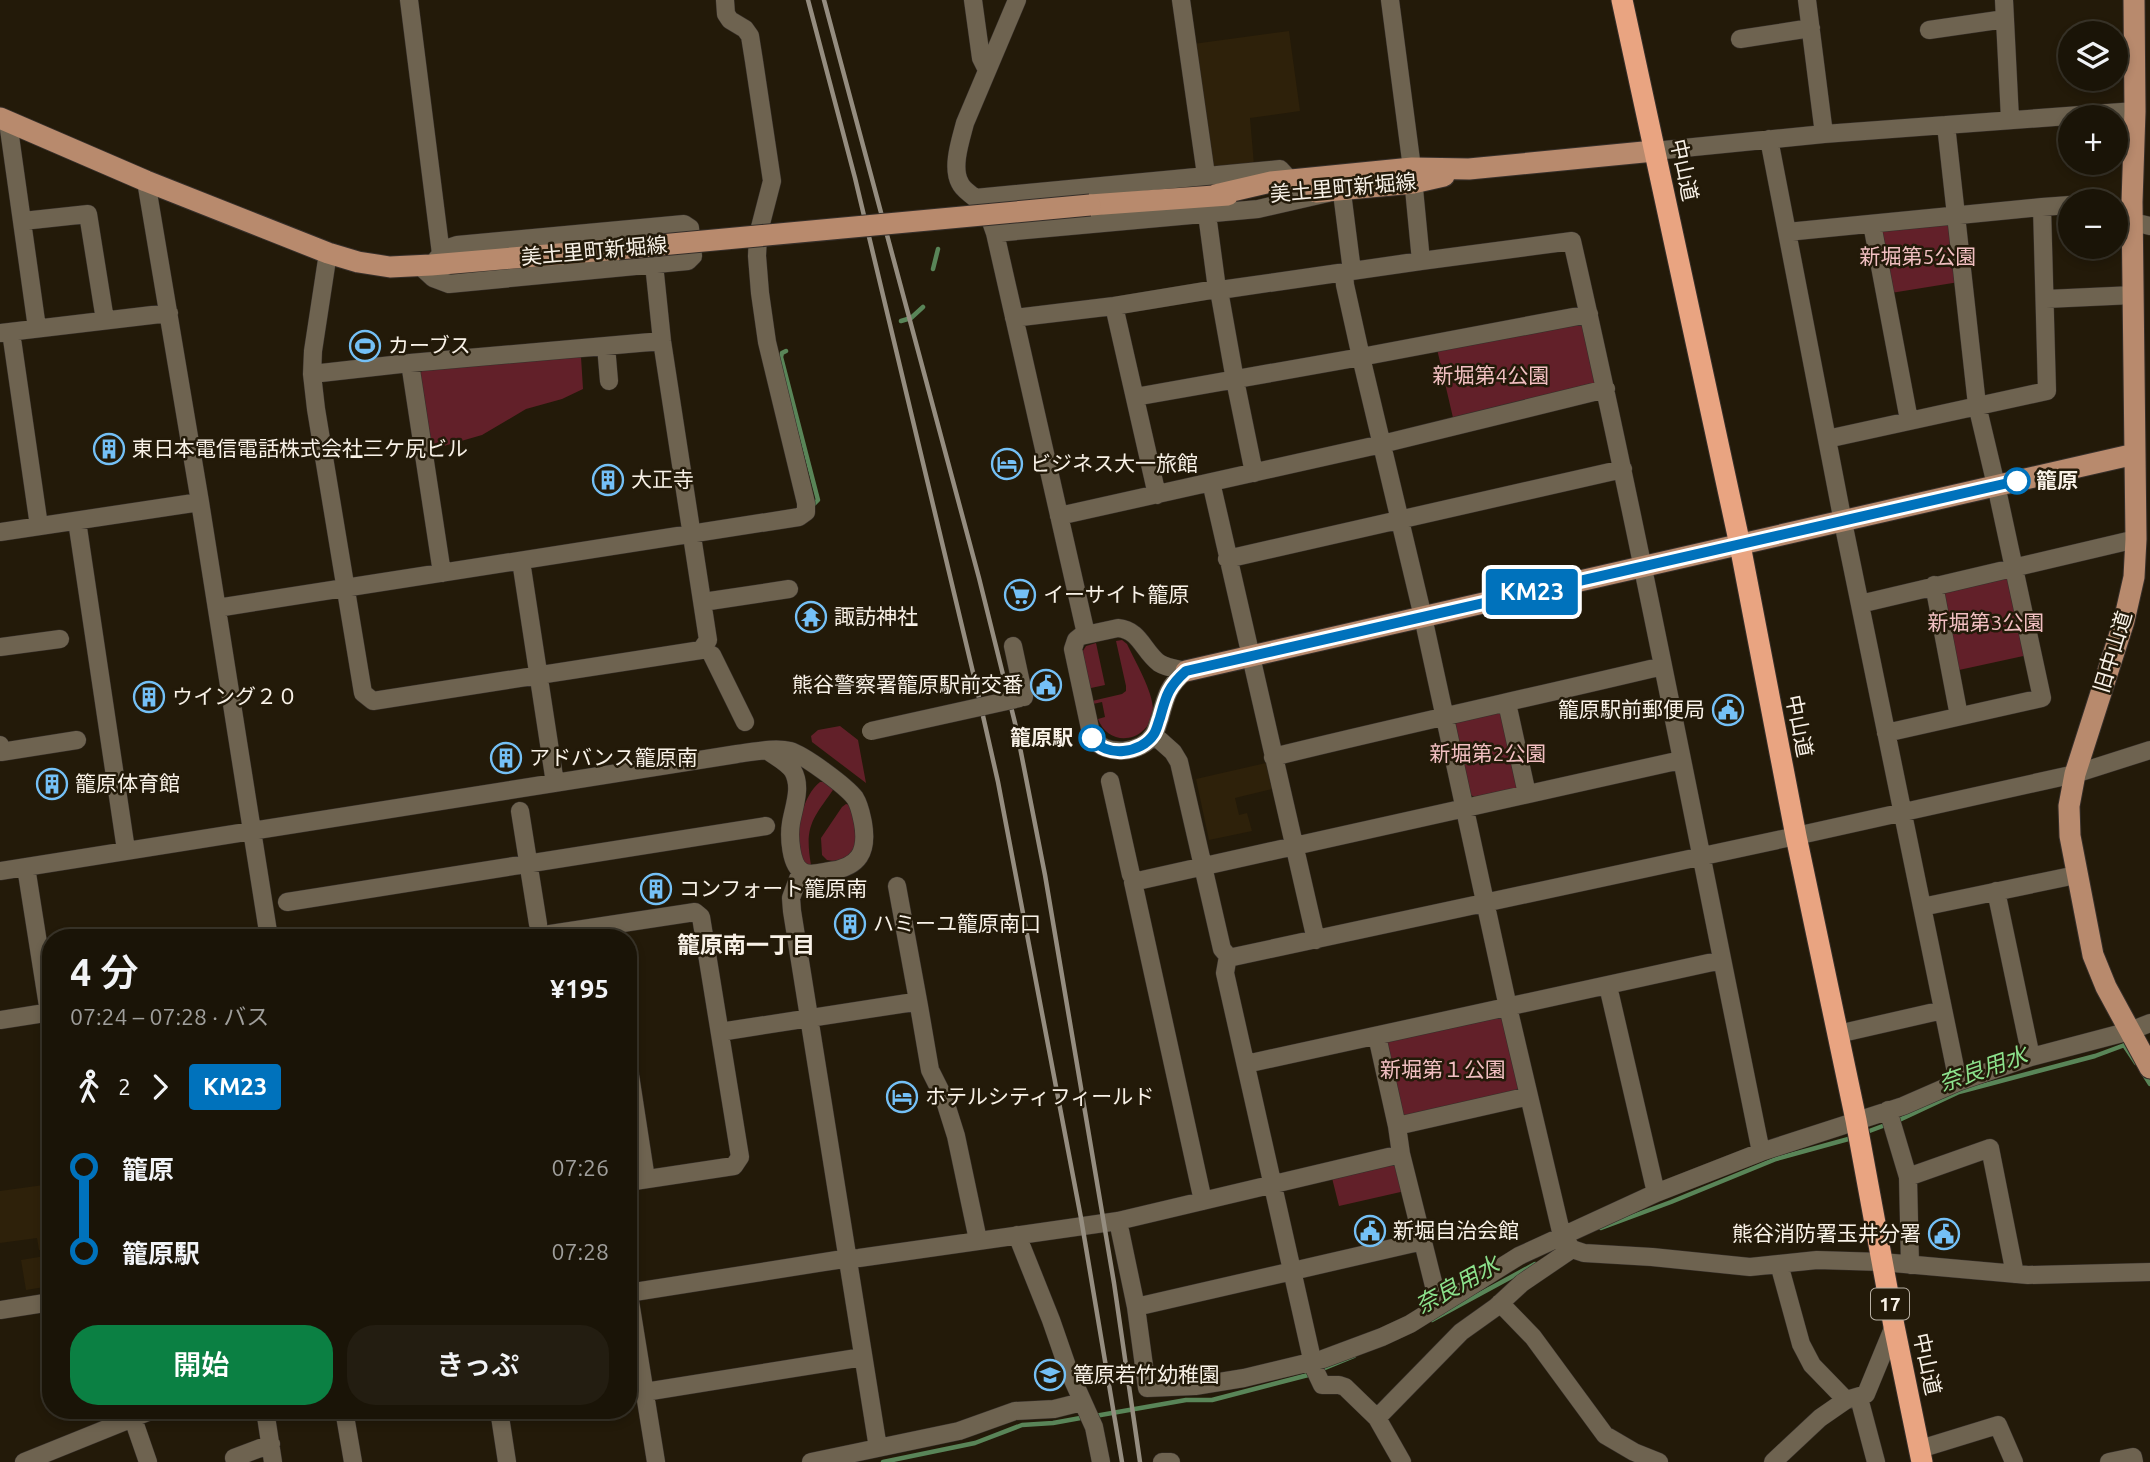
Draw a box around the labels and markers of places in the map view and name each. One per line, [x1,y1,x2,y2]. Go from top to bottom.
sports icon: カーブス [348,329,382,363]
place label: カーブス [388,333,471,357]
building icon: 東日本電信電話株式会社三ケ尻ビル [92,432,126,466]
place label: 東日本電信電話株式会社三ケ尻ビル [132,436,468,460]
hotel icon: ビジネス大一旅館 [990,447,1024,481]
place label: ビジネス大一旅館 [1030,451,1198,475]
building icon: 大正寺 [591,463,625,497]
place label: 大正寺 [631,467,694,491]
marker: 籠原 [2004,468,2030,494]
place label: 籠原 [2036,468,2078,492]
supermarket icon: イーサイト籠原 [1003,578,1037,612]
place label: イーサイト籠原 [1043,582,1190,606]
temple icon: 諏訪神社 [794,600,828,634]
place label: 諏訪神社 [834,604,918,628]
public building icon: 熊谷警察署籠原駅前交番 [1029,668,1063,702]
place label: 熊谷警察署籠原駅前交番 [792,672,1023,696]
building icon: ウイング２０ [132,680,166,714]
place label: ウイング２０ [172,684,298,708]
public building icon: 籠原駅前郵便局 [1711,693,1745,727]
place label: 籠原駅前郵便局 [1558,697,1705,721]
place label: 籠原駅 [1010,725,1073,749]
marker: 籠原駅 [1079,725,1105,751]
building icon: アドバンス籠原南 [489,741,523,775]
place label: アドバンス籠原南 [529,745,698,769]
building icon: 籠原体育館 [35,767,69,801]
place label: 籠原体育館 [75,771,180,795]
building icon: コンフォート籠原南 [639,872,673,906]
place label: コンフォート籠原南 [679,876,867,900]
building icon: ハミーユ籠原南口 [833,907,867,941]
place label: ハミーユ籠原南口 [873,911,1041,935]
hotel icon: ホテルシティフィールド [885,1080,919,1114]
place label: ホテルシティフィールド [925,1084,1154,1108]
public building icon: 新堀自治会館 [1353,1214,1387,1248]
public building icon: 熊谷消防署玉井分署 [1927,1217,1961,1251]
place label: 新堀自治会館 [1393,1218,1519,1242]
place label: 熊谷消防署玉井分署 [1732,1221,1921,1245]
school or university icon: 篭原若竹幼稚園 [1033,1358,1067,1392]
place label: 篭原若竹幼稚園 [1073,1362,1220,1386]

